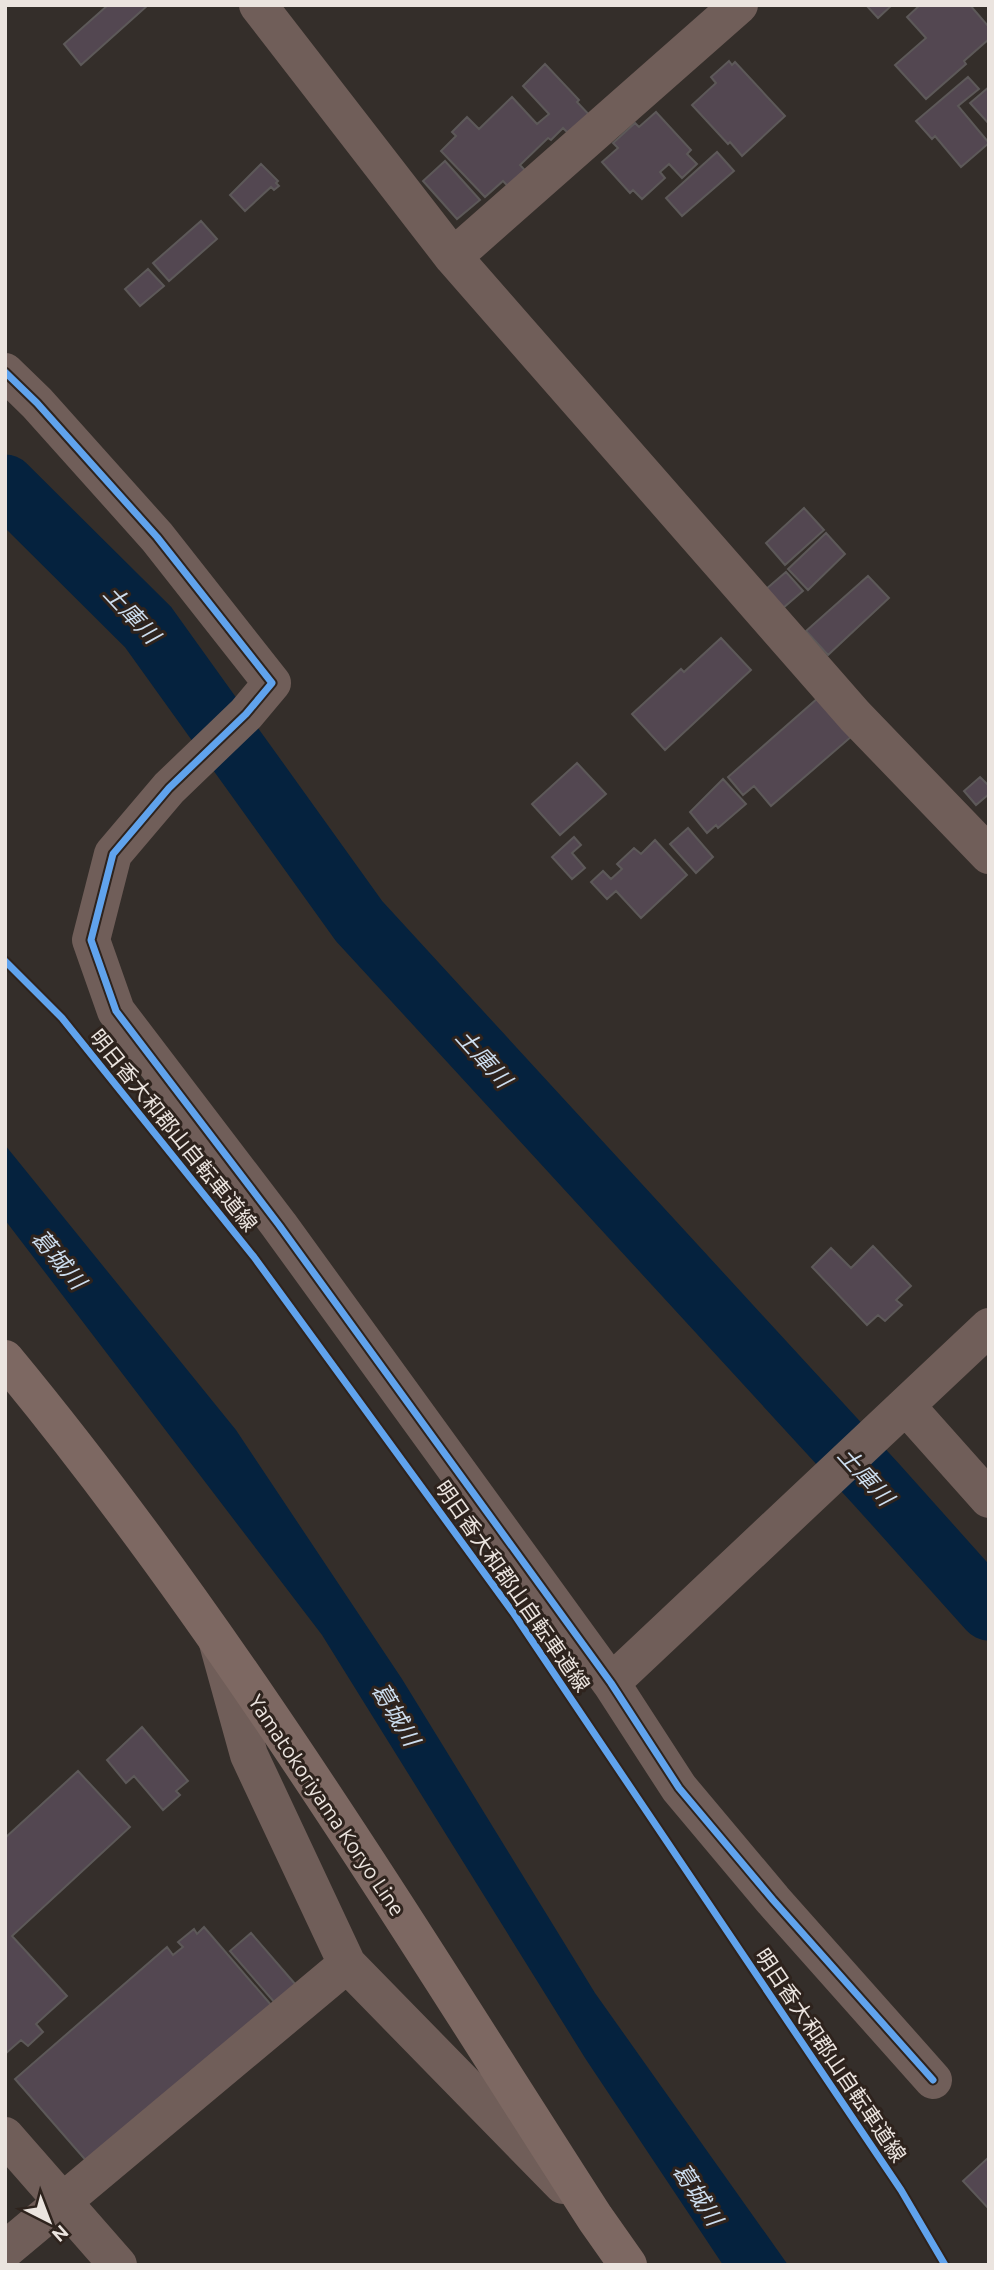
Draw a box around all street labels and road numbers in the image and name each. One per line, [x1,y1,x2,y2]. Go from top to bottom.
street label: 明日香大和郡山自転車道線 [85,1025,263,1235]
street label: 明日香大和郡山自転車道線 [431,1476,595,1696]
street label: Yamatokoriyama Koryo Line [244,1690,410,1920]
street label: 明日香大和郡山自転車道線 [751,1944,911,2166]

